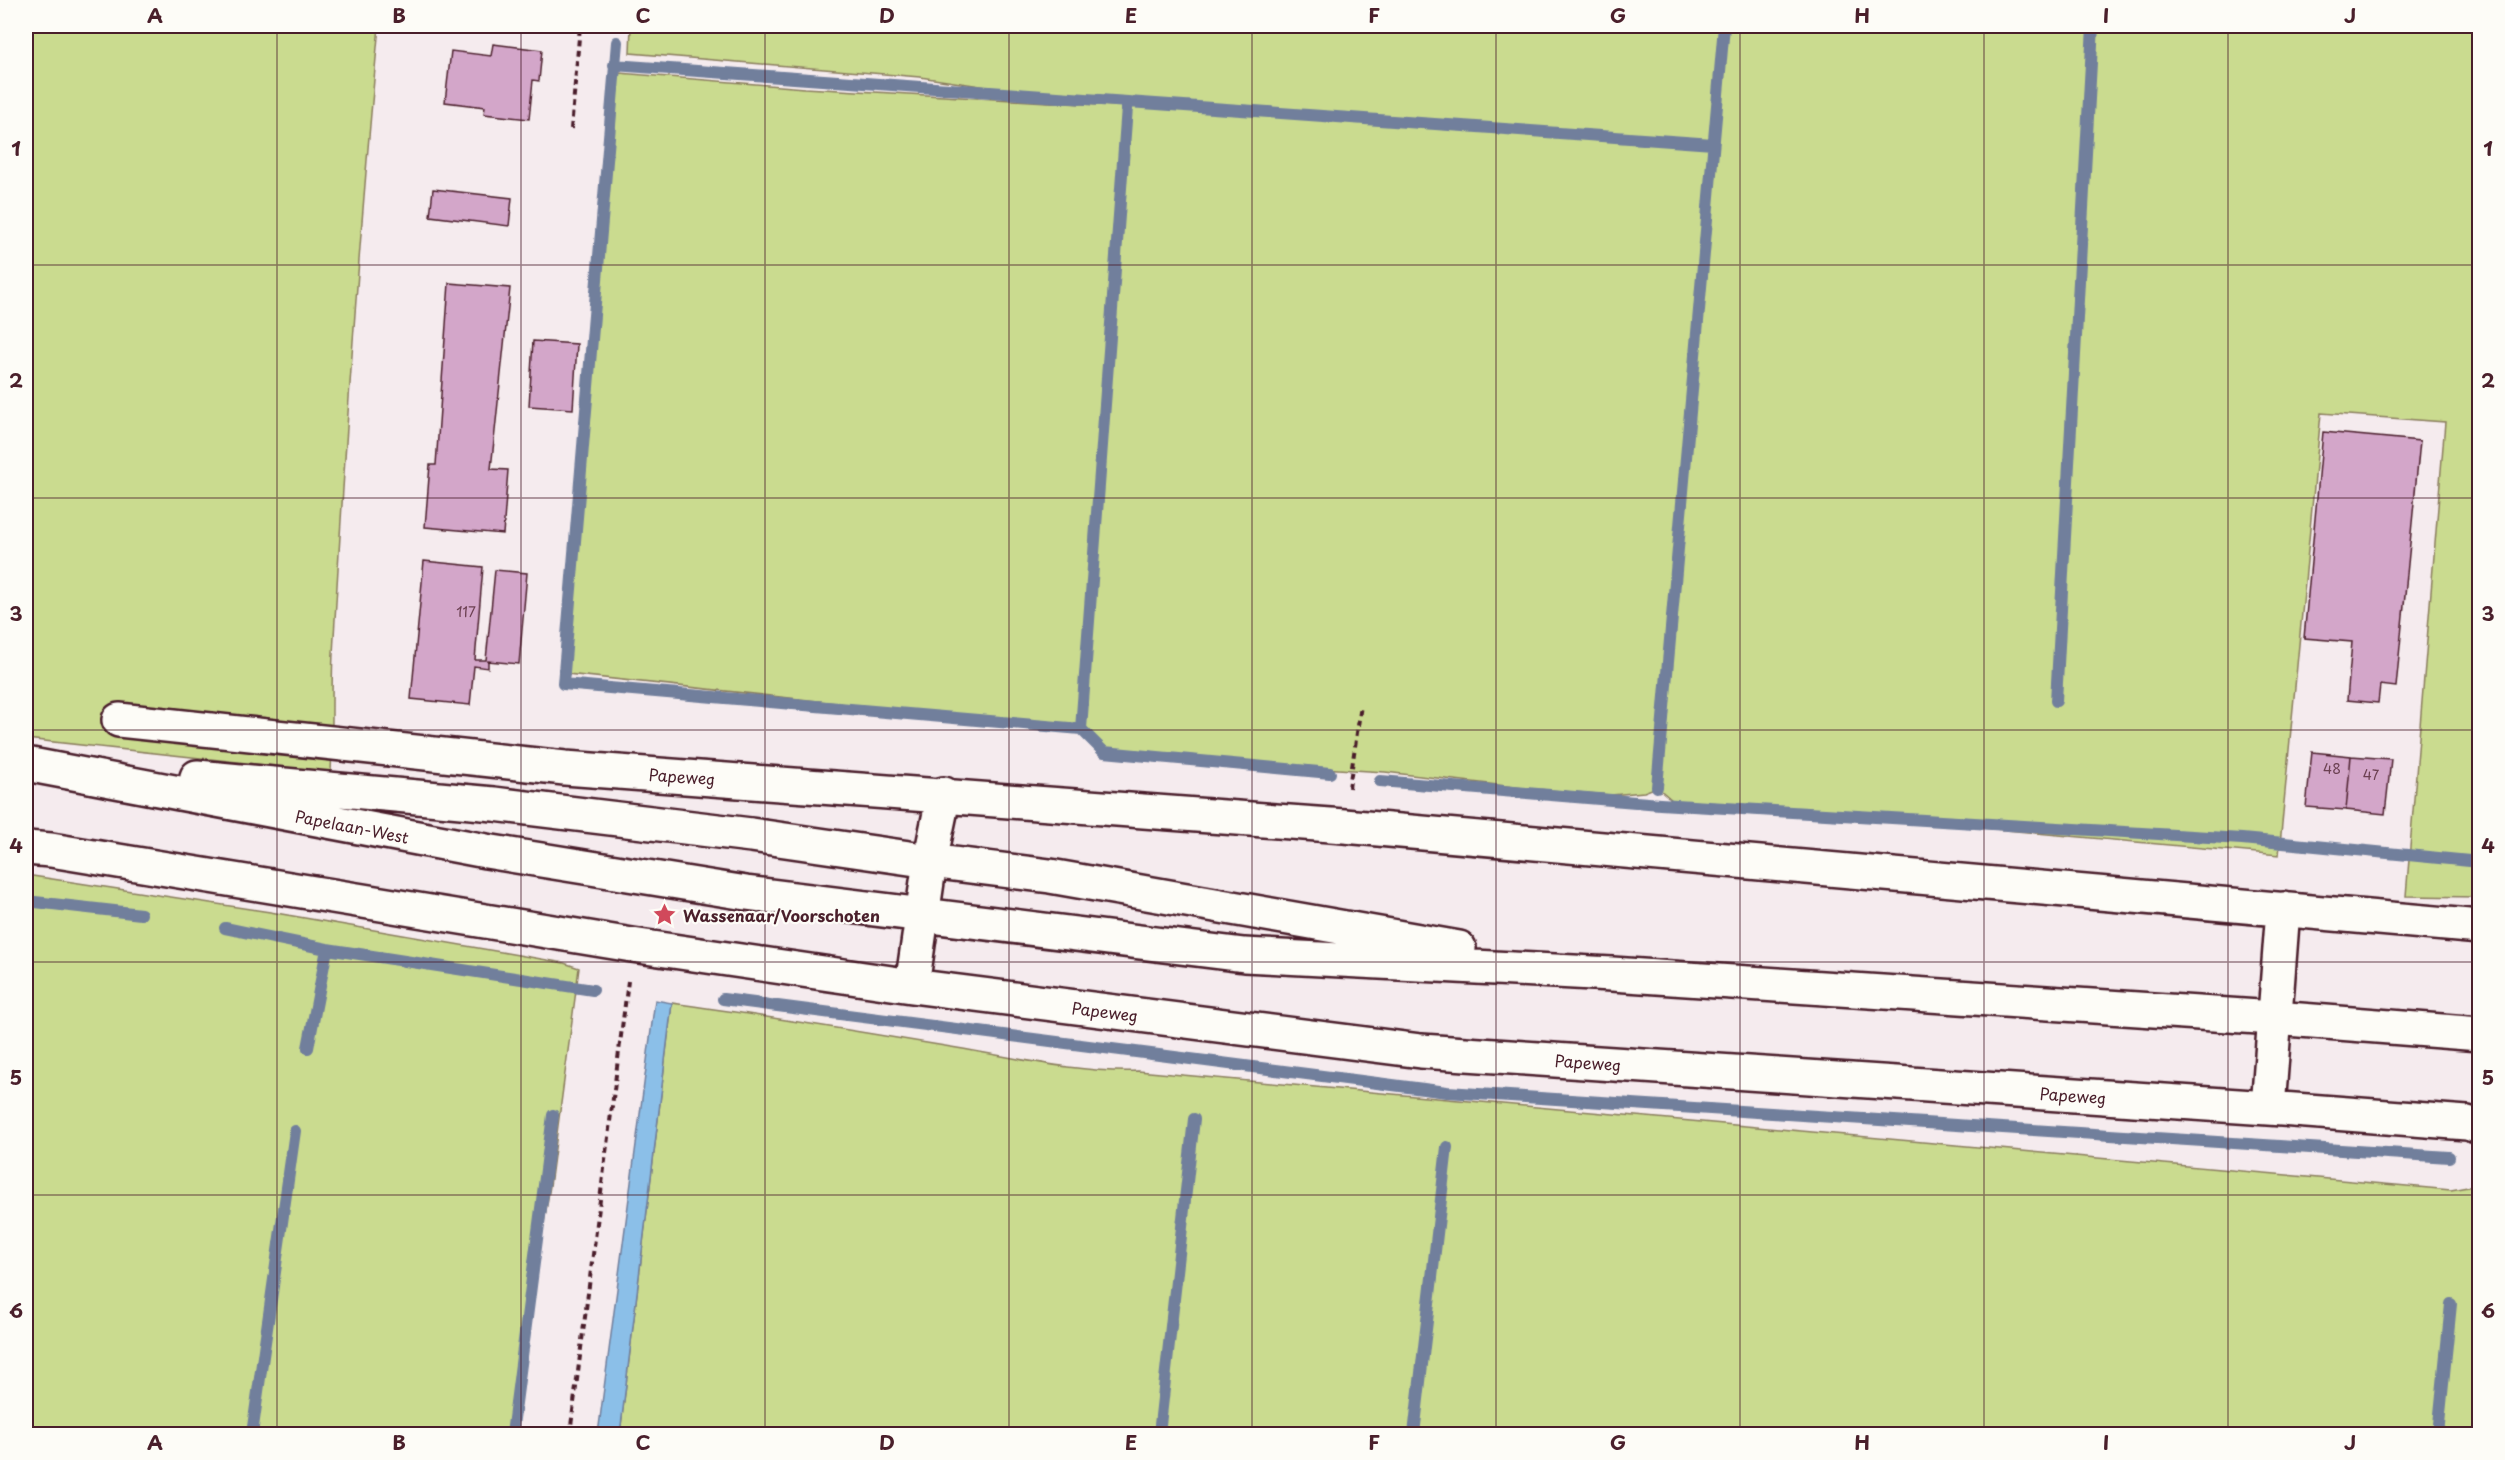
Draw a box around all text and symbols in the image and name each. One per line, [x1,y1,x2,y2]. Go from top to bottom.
text: A [147,0,163,30]
text: B [392,0,406,30]
text: C [635,0,651,30]
text: D [879,0,895,30]
text: E [1125,0,1137,30]
text: F [1368,0,1380,30]
text: G [1610,0,1626,30]
text: H [1854,0,1870,30]
text: I [2103,0,2109,30]
text: J [2344,0,2356,30]
text: 1 [11,133,21,163]
text: 1 [2483,133,2493,163]
text: 2 [9,365,23,395]
text: 2 [2481,365,2495,395]
text: 3 [9,598,23,628]
text: 3 [2481,598,2495,628]
house number: 117 [456,601,476,622]
house number: 48 [2323,758,2341,779]
street label: Papeweg [648,762,716,790]
house number: 47 [2363,764,2380,785]
street label: Papelaan-West [293,803,411,849]
text: 4 [9,830,23,860]
text: 4 [2481,830,2495,860]
place icon: Wassenaar/Voorschoten [652,902,678,928]
place label: Wassenaar/Voorschoten [683,903,880,927]
street label: Papeweg [1070,995,1140,1027]
street label: Papeweg [1554,1048,1622,1076]
text: 5 [10,1062,22,1092]
text: 5 [2482,1062,2494,1092]
street label: Papeweg [2039,1081,2107,1109]
text: 6 [9,1295,23,1325]
text: 6 [2481,1295,2495,1325]
text: A [147,1427,163,1457]
text: B [392,1427,406,1457]
text: C [635,1427,651,1457]
text: D [879,1427,895,1457]
text: E [1125,1427,1137,1457]
text: F [1368,1427,1380,1457]
text: G [1610,1427,1626,1457]
text: H [1854,1427,1870,1457]
text: I [2103,1427,2109,1457]
text: J [2344,1427,2356,1457]

